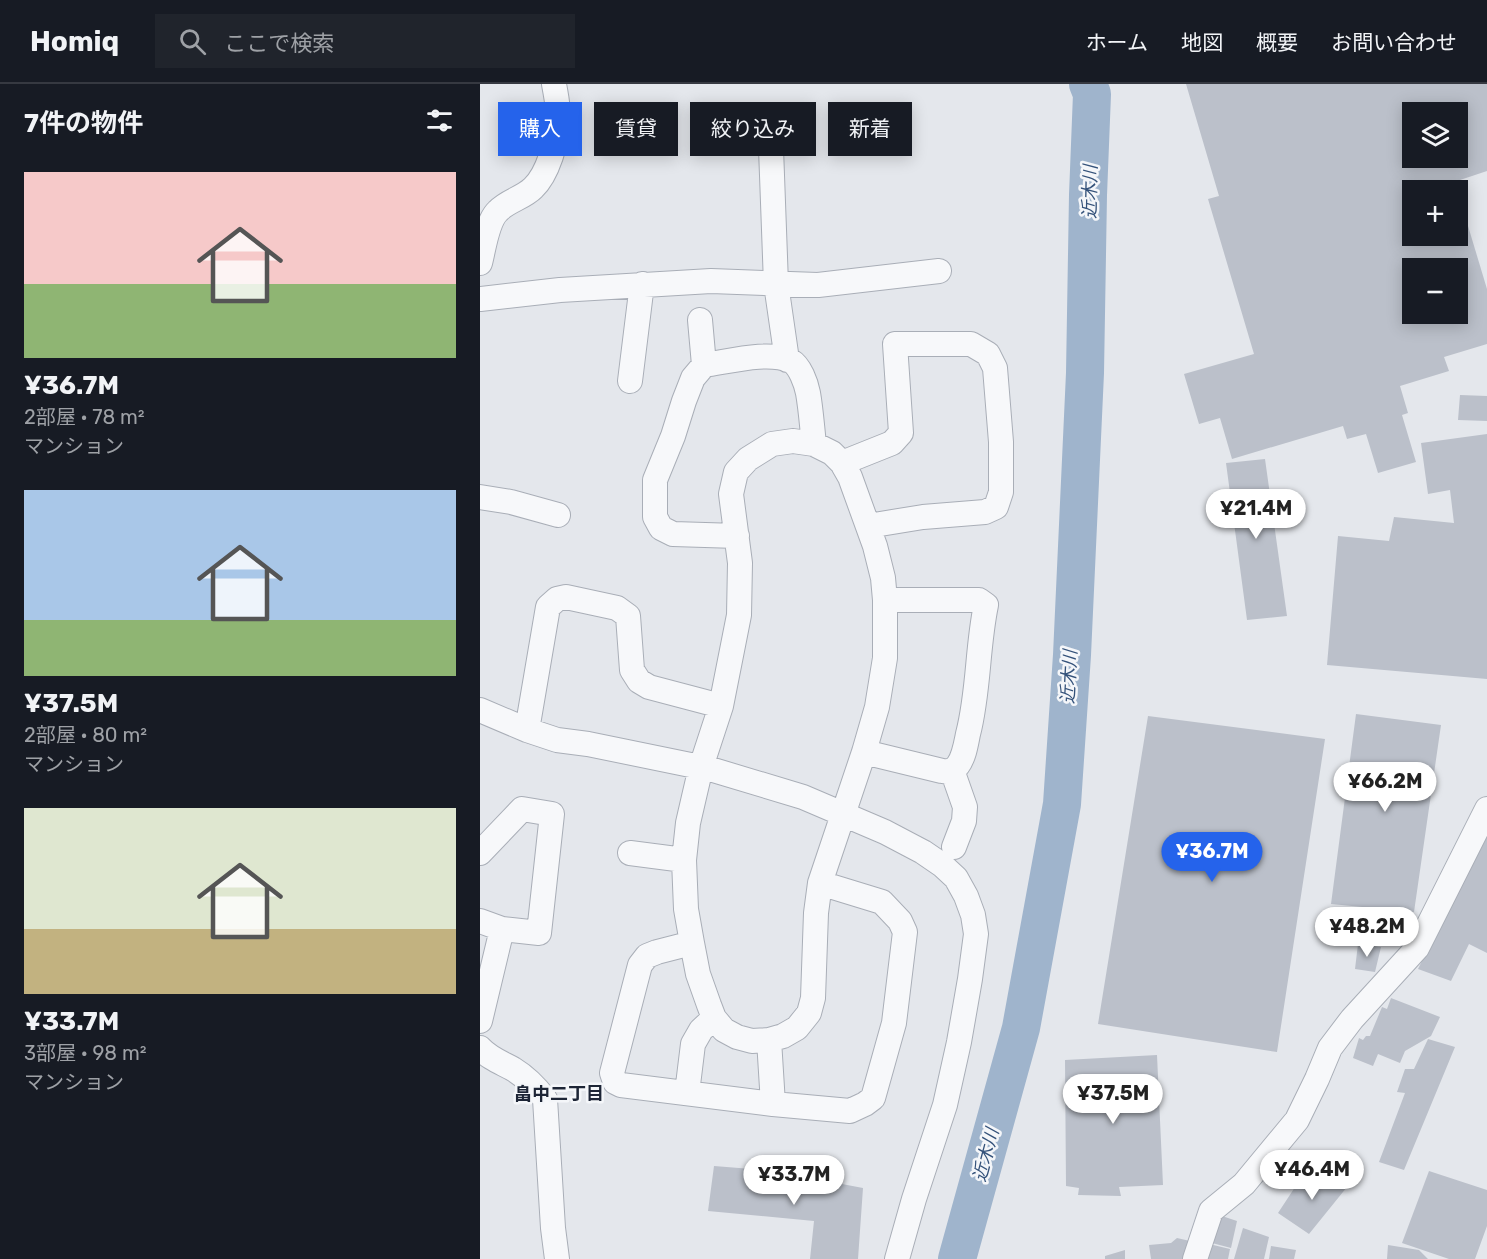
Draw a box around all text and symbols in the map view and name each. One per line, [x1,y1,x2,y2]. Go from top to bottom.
search box [155,14,575,68]
text: Homiq [30,25,119,58]
icon: search [176,25,209,58]
text: ここで検索 [224,30,334,57]
text: ホーム [1086,30,1148,55]
text: 地図 [1181,30,1223,55]
text: 概要 [1256,30,1298,55]
text: お問い合わせ [1331,30,1457,55]
chip: 購入 [498,102,582,156]
chip: 賃貸 [594,102,678,156]
chip: 絞り込み [690,102,816,156]
chip: 新着 [828,102,912,156]
map controls [1402,102,1468,324]
button: layers [1402,102,1468,168]
icon: filters [423,104,456,137]
text: 7件の物件 [24,108,143,139]
water label: 近木川 [1079,163,1102,219]
button: + [1402,180,1468,246]
icon: home [186,211,294,319]
button: − [1402,258,1468,324]
text: ¥36.7M [24,370,119,401]
text: 2部屋 · 78 m² [24,405,145,429]
text: マンション [24,434,124,458]
pin: ¥21.4M [1207,489,1305,540]
text: ¥21.4M [1220,496,1292,520]
icon: home [186,529,294,637]
water label: 近木川 [1057,647,1082,705]
text: ¥37.5M [24,688,118,719]
text: 2部屋 · 80 m² [24,723,147,747]
text: マンション [24,752,124,776]
pin: ¥66.2M [1336,762,1434,813]
text: ¥66.2M [1347,769,1423,793]
pin: ¥36.7M [1163,832,1261,883]
text: ¥36.7M [1175,839,1249,863]
icon: home [186,847,294,955]
pin: ¥48.2M [1318,907,1416,958]
text: ¥48.2M [1329,914,1405,938]
text: ¥33.7M [24,1006,119,1037]
text: 3部屋 · 98 m² [24,1041,147,1065]
text: マンション [24,1070,124,1094]
pin: ¥37.5M [1064,1074,1162,1125]
text: ¥37.5M [1077,1081,1149,1105]
district label: 畠中二丁目 [514,1083,604,1105]
water label: 近木川 [968,1124,1004,1184]
pin: ¥46.4M [1263,1150,1361,1201]
pin: ¥33.7M [745,1155,843,1206]
text: ¥46.4M [1274,1157,1350,1181]
text: ¥33.7M [757,1162,831,1186]

